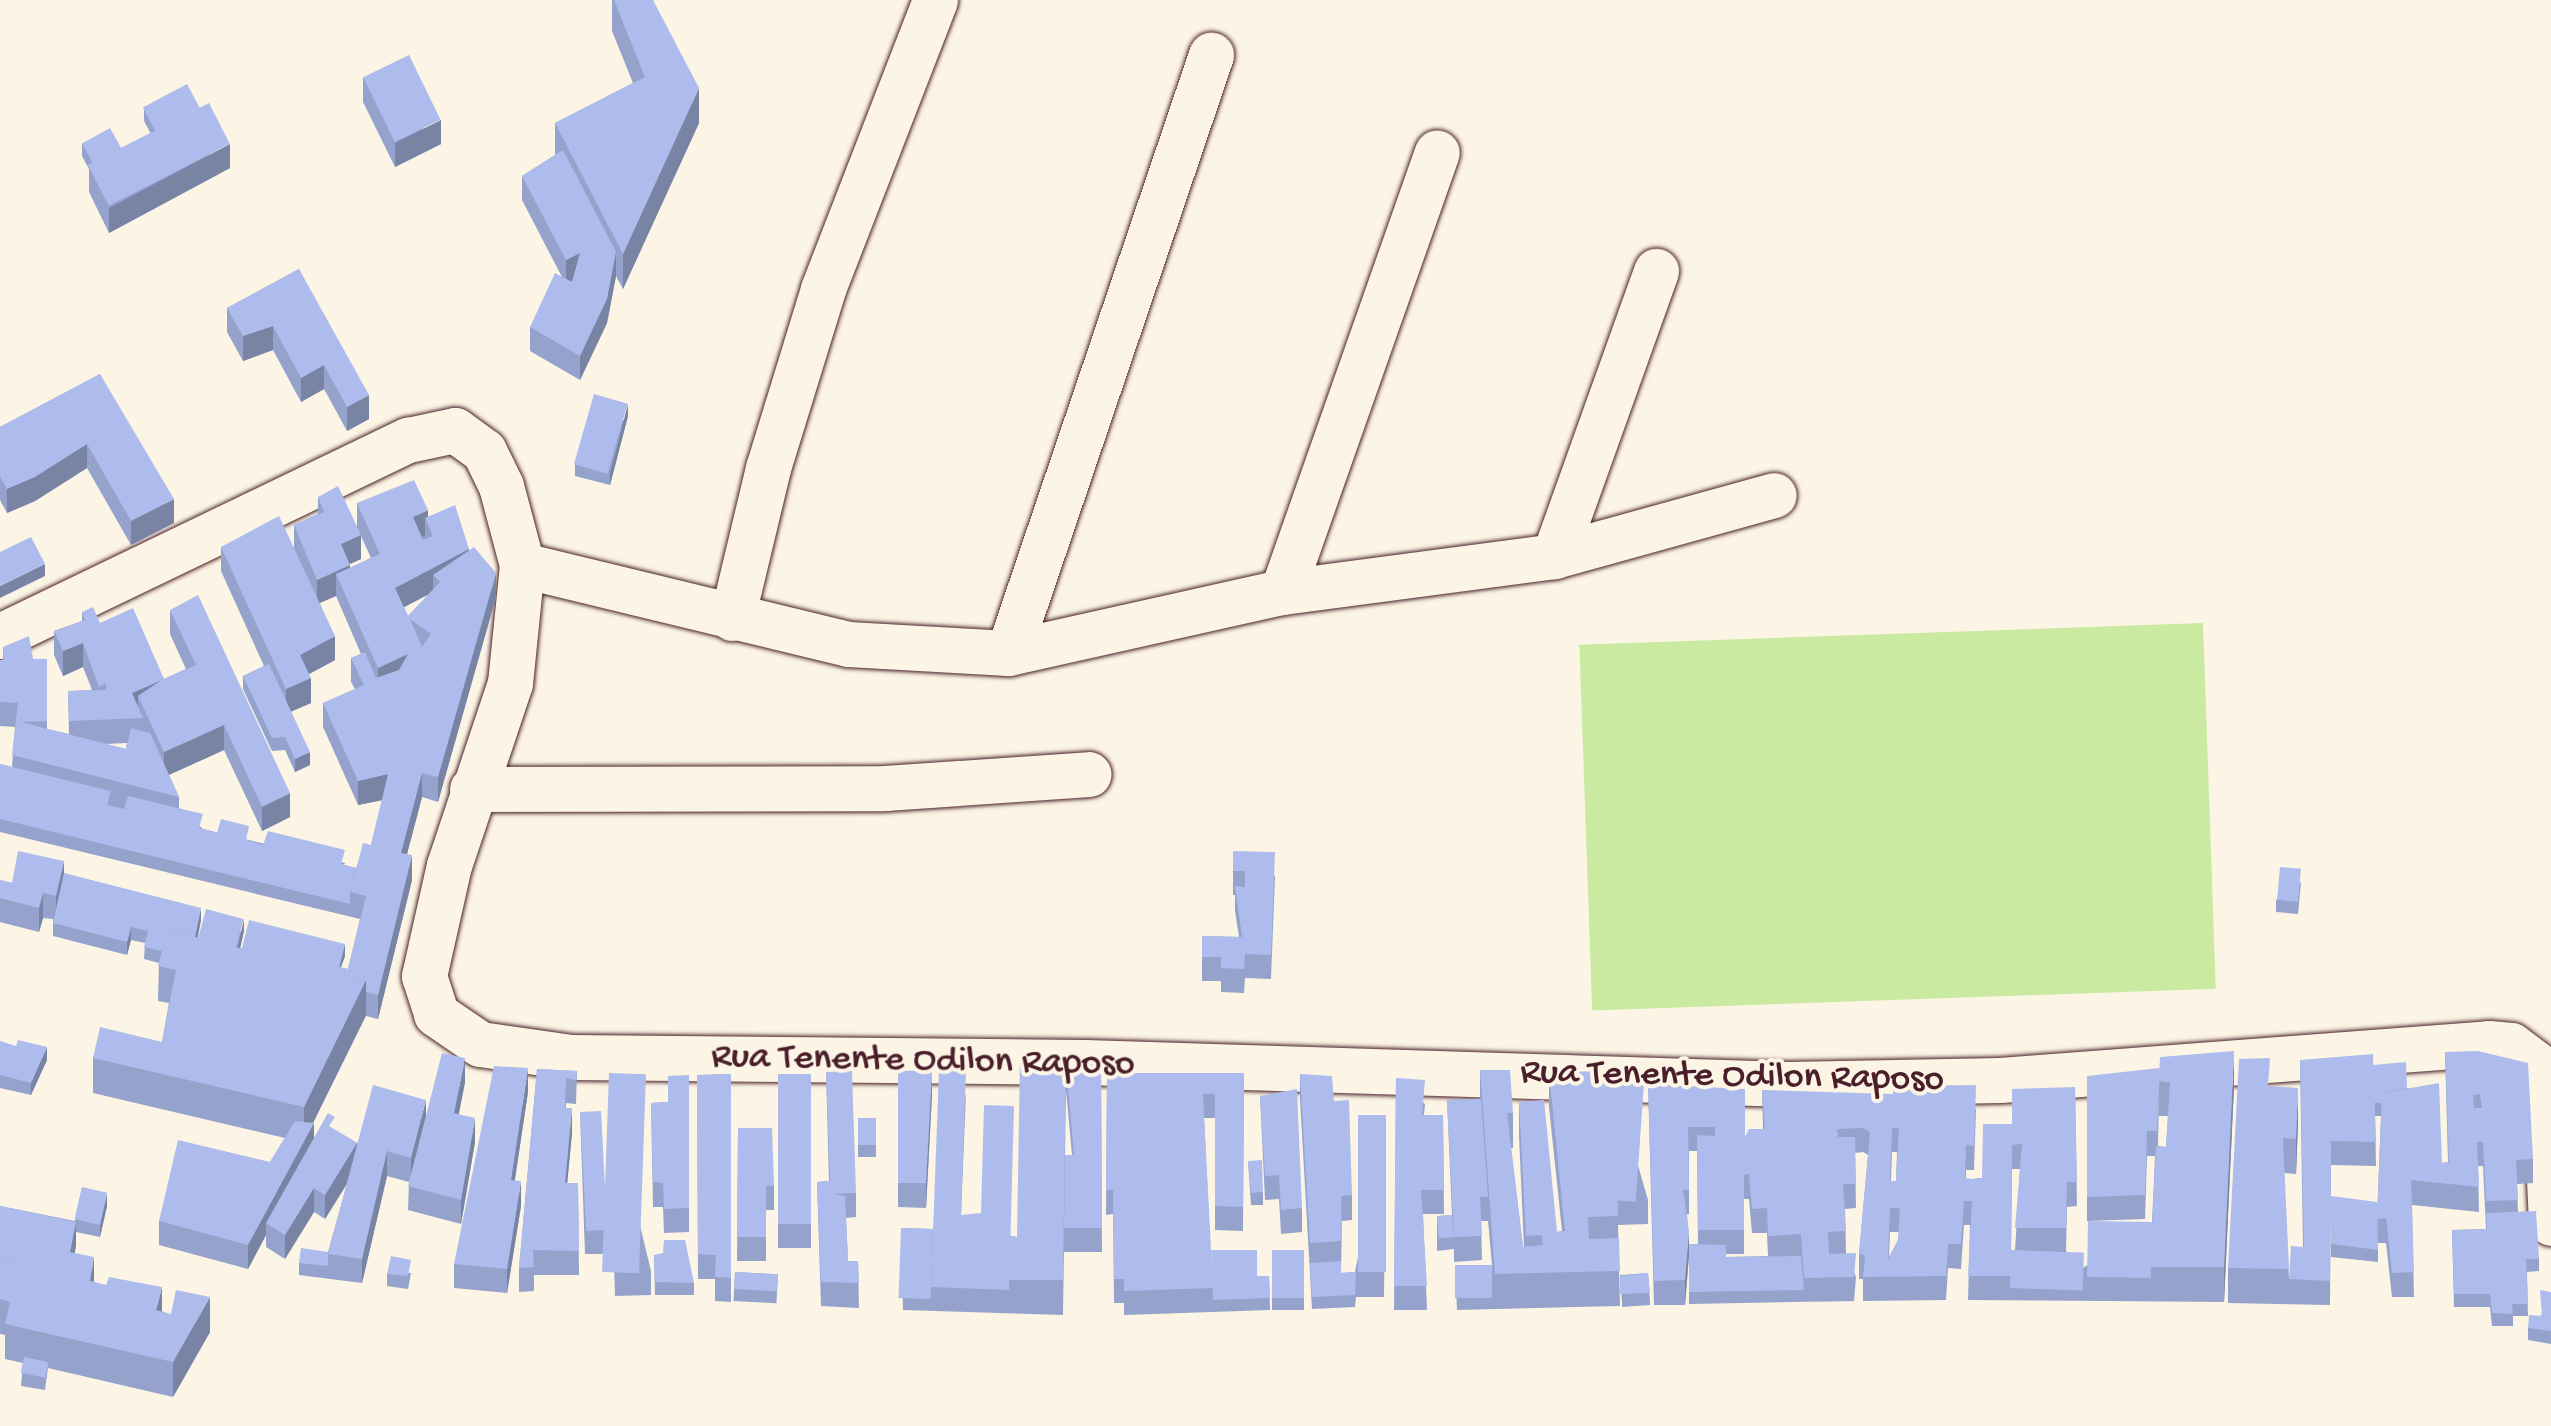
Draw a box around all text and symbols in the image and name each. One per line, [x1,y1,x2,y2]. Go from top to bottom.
street label: Rua Tenente Odilon Raposo [711,1036,1135,1088]
street label: Rua Tenente Odilon Raposo [1520,1052,1944,1104]

